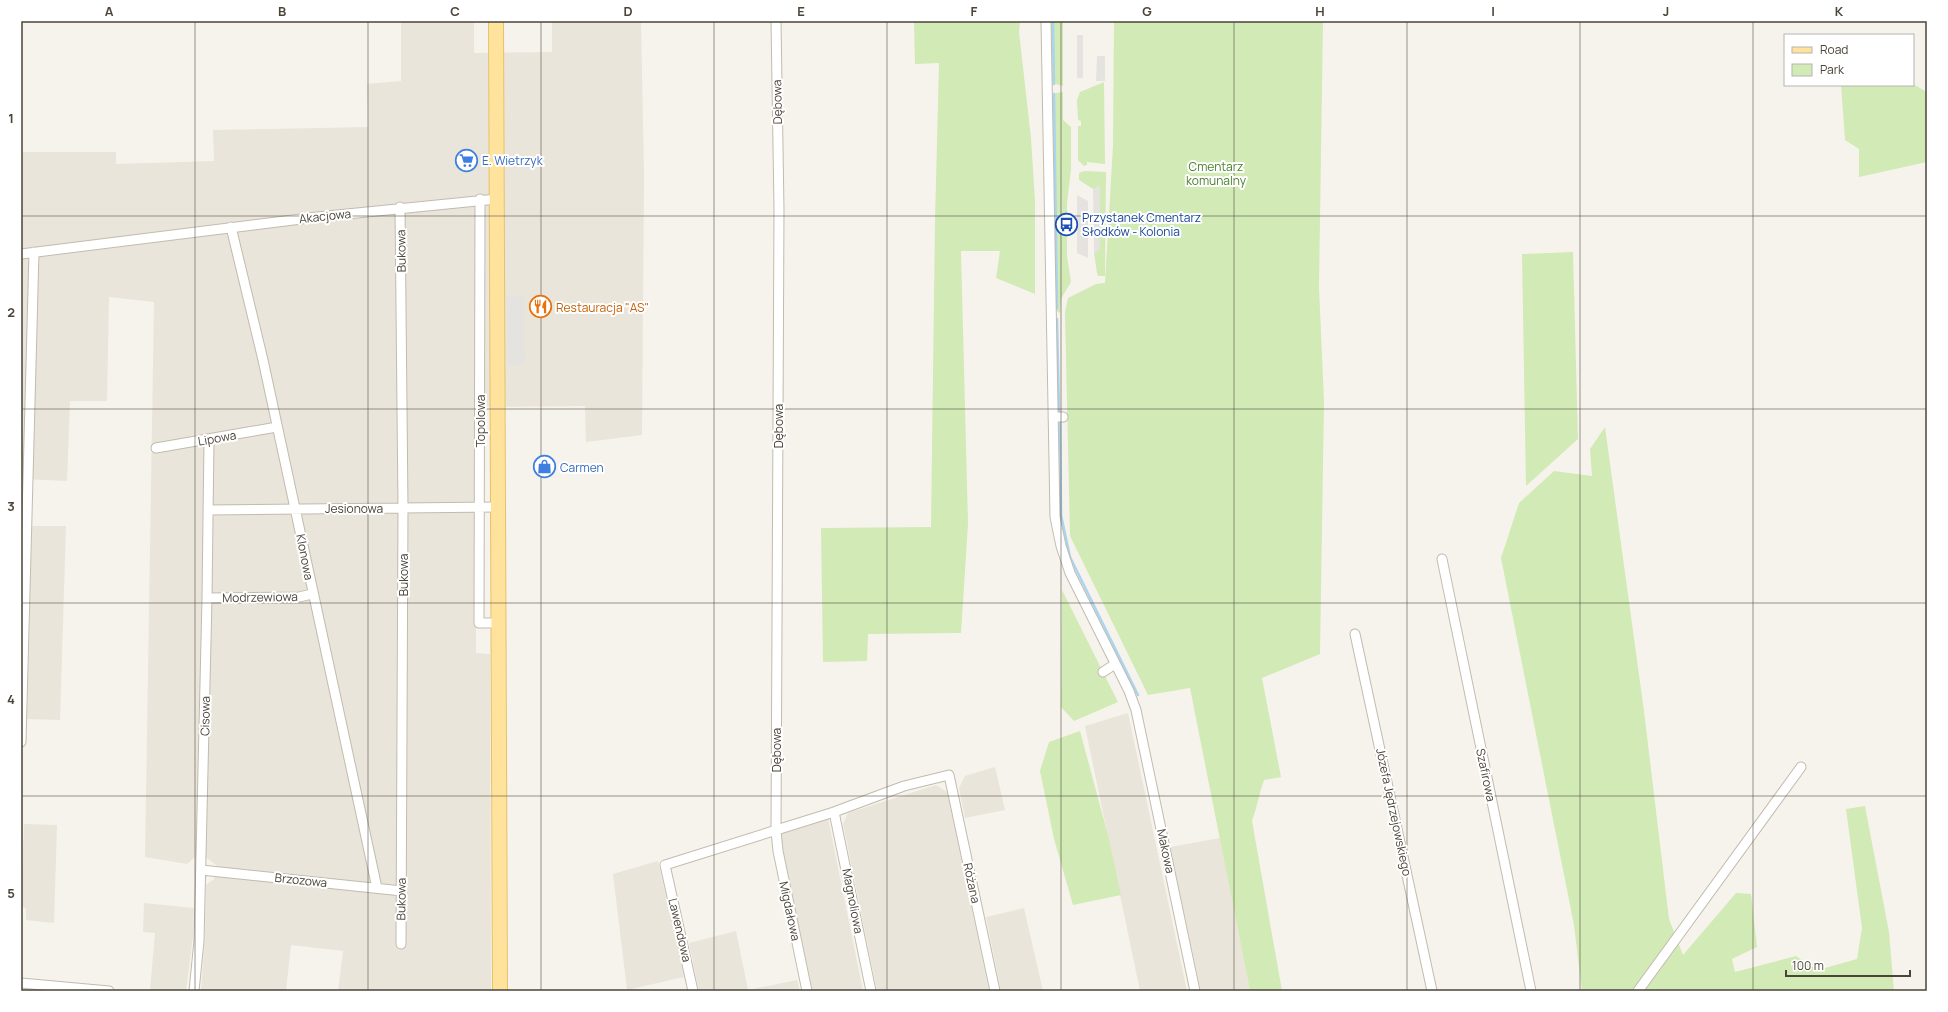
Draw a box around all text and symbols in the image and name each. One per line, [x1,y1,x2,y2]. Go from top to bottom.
text: A [105,2,114,20]
text: B [278,2,286,20]
text: C [450,2,460,20]
text: D [623,2,633,20]
text: E [797,2,805,20]
text: F [971,2,978,20]
text: G [1142,2,1152,20]
text: H [1315,2,1325,20]
text: I [1491,2,1495,20]
text: J [1663,2,1669,20]
text: K [1835,2,1844,20]
legend [1784,34,1914,86]
text: Road [1820,41,1848,58]
text: Park [1820,61,1845,78]
street label: Dębowa [768,80,786,124]
text: 1 [8,109,14,127]
supermarket icon: E. Wietrzyk [454,147,480,173]
place label: E. Wietrzyk [482,152,544,169]
park label: Cmentarz komunalny [1186,158,1247,189]
street label: Akacjowa [298,205,352,227]
place label: Przystanek Cmentarz Słodków - Kolonia [1082,209,1201,240]
bus stop icon: Przystanek Cmentarz Słodków - Kolonia [1053,211,1079,237]
street label: Bukowa [392,230,410,272]
restaurant icon: Restauracja "AS" [527,294,553,320]
place label: Restauracja "AS" [556,299,649,316]
text: 2 [7,303,15,321]
street label: Topolowa [472,395,489,447]
street label: Dębowa [770,404,787,448]
street label: Lipowa [197,426,237,450]
shop icon: Carmen [531,454,557,480]
place label: Carmen [560,459,604,476]
text: 3 [7,497,15,515]
street label: Jesionowa [325,500,383,517]
street label: Klonowa [292,533,318,581]
street label: Bukowa [395,554,412,596]
street label: Modrzewiowa [222,588,298,606]
text: 4 [7,690,15,708]
street label: Cisowa [196,696,214,736]
street label: Dębowa [768,728,785,772]
street label: Józefa Jędrzejowskiego [1372,746,1416,878]
street label: Szafirowa [1472,747,1500,803]
street label: Makowa [1153,827,1179,875]
street label: Różana [959,861,985,905]
street label: Magnoliowa [838,867,868,935]
street label: Brzozowa [274,869,328,891]
street label: Bukowa [392,878,410,920]
street label: Migdałowa [775,880,805,942]
text: 5 [7,884,15,902]
street label: Lawendowa [664,896,696,964]
scale bar [1786,952,1910,978]
text: 100 m [1792,957,1824,974]

